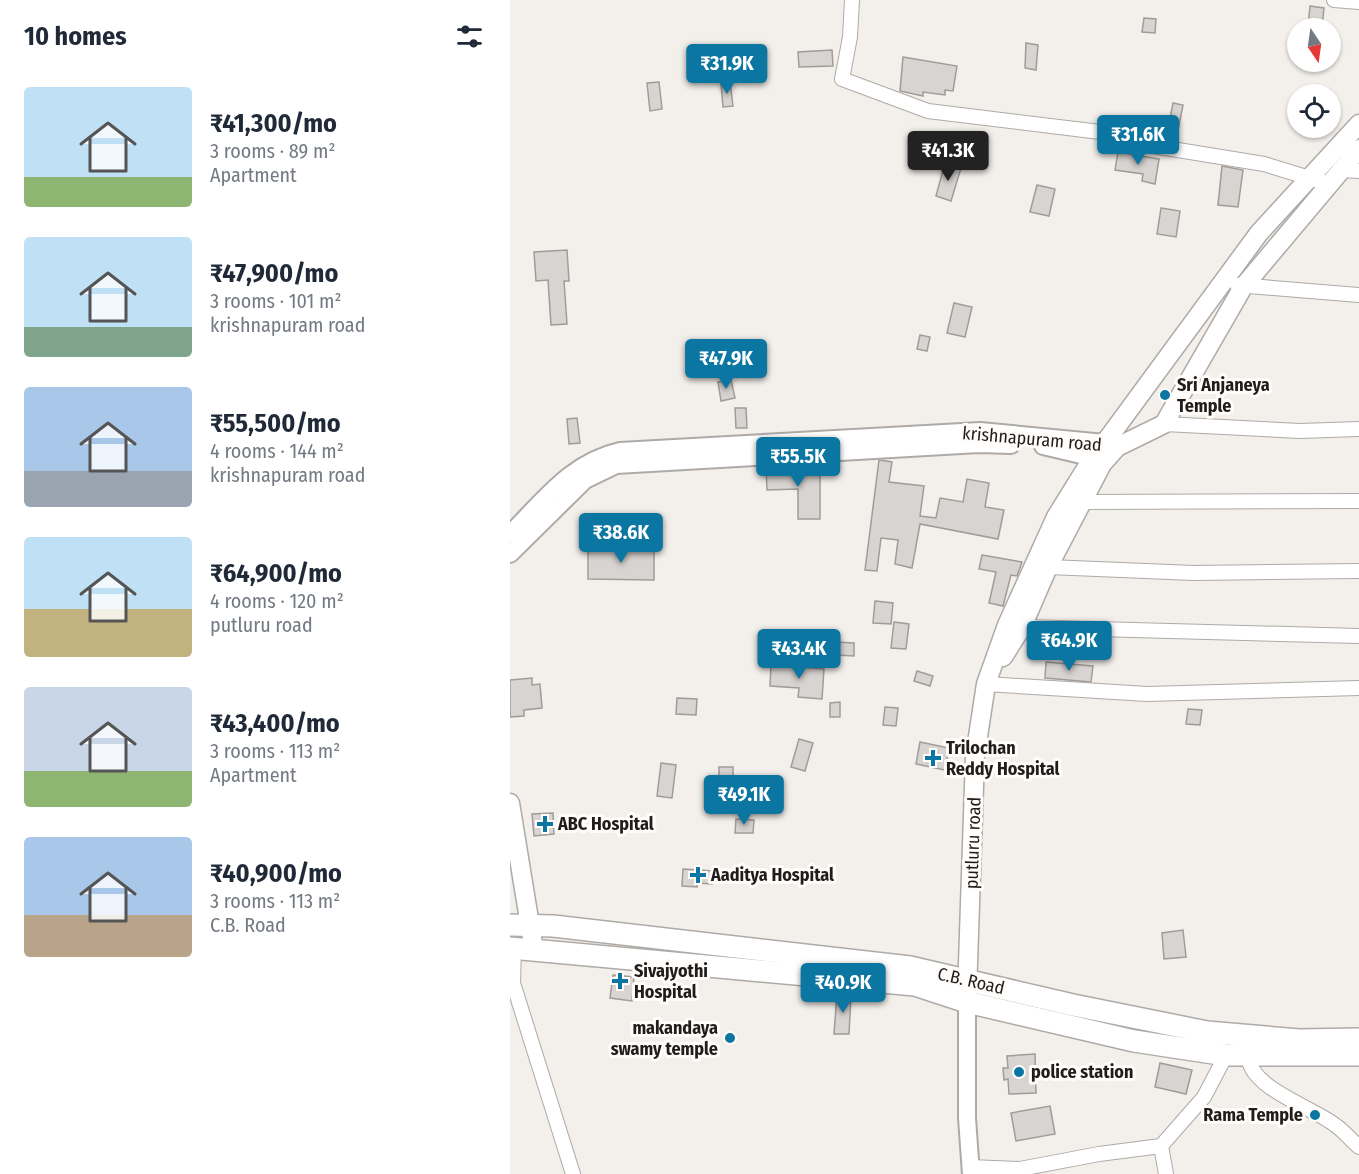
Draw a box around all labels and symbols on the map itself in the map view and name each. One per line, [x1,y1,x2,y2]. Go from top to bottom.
north arrow [1287,18,1341,72]
pin: ₹31.9K [678,44,776,95]
pin: ₹31.6K [1089,115,1187,166]
pin: ₹41.3K [899,131,997,182]
pin: ₹47.9K [677,339,775,390]
place label: Sri Anjaneya Temple [1177,374,1270,417]
marker: Sri Anjaneya Temple [1158,388,1172,402]
street label: krishnapuram road [961,422,1103,456]
pin: ₹55.5K [749,437,847,488]
pin: ₹38.6K [572,513,670,564]
pin: ₹64.9K [1020,621,1118,672]
pin: ₹43.4K [750,629,848,680]
place label: Trilochan Reddy Hospital [946,737,1060,780]
marker: Trilochan Reddy Hospital [924,749,942,767]
pin: ₹49.1K [695,775,793,826]
street label: putluru road [960,796,986,890]
place label: ABC Hospital [557,813,654,835]
marker: ABC Hospital [536,815,554,833]
place label: Aaditya Hospital [710,864,834,886]
marker: Aaditya Hospital [689,866,707,884]
place label: Sivajyothi Hospital [634,960,708,1003]
pin: ₹40.9K [794,963,892,1014]
street label: C.B. Road [935,963,1007,999]
marker: Sivajyothi Hospital [611,972,629,990]
place label: makandaya swamy temple [611,1017,718,1060]
marker: makandaya swamy temple [723,1031,737,1045]
place label: police station [1031,1061,1133,1083]
marker: police station [1012,1065,1026,1079]
place label: Rama Temple [1203,1104,1303,1126]
marker: Rama Temple [1308,1108,1322,1122]

